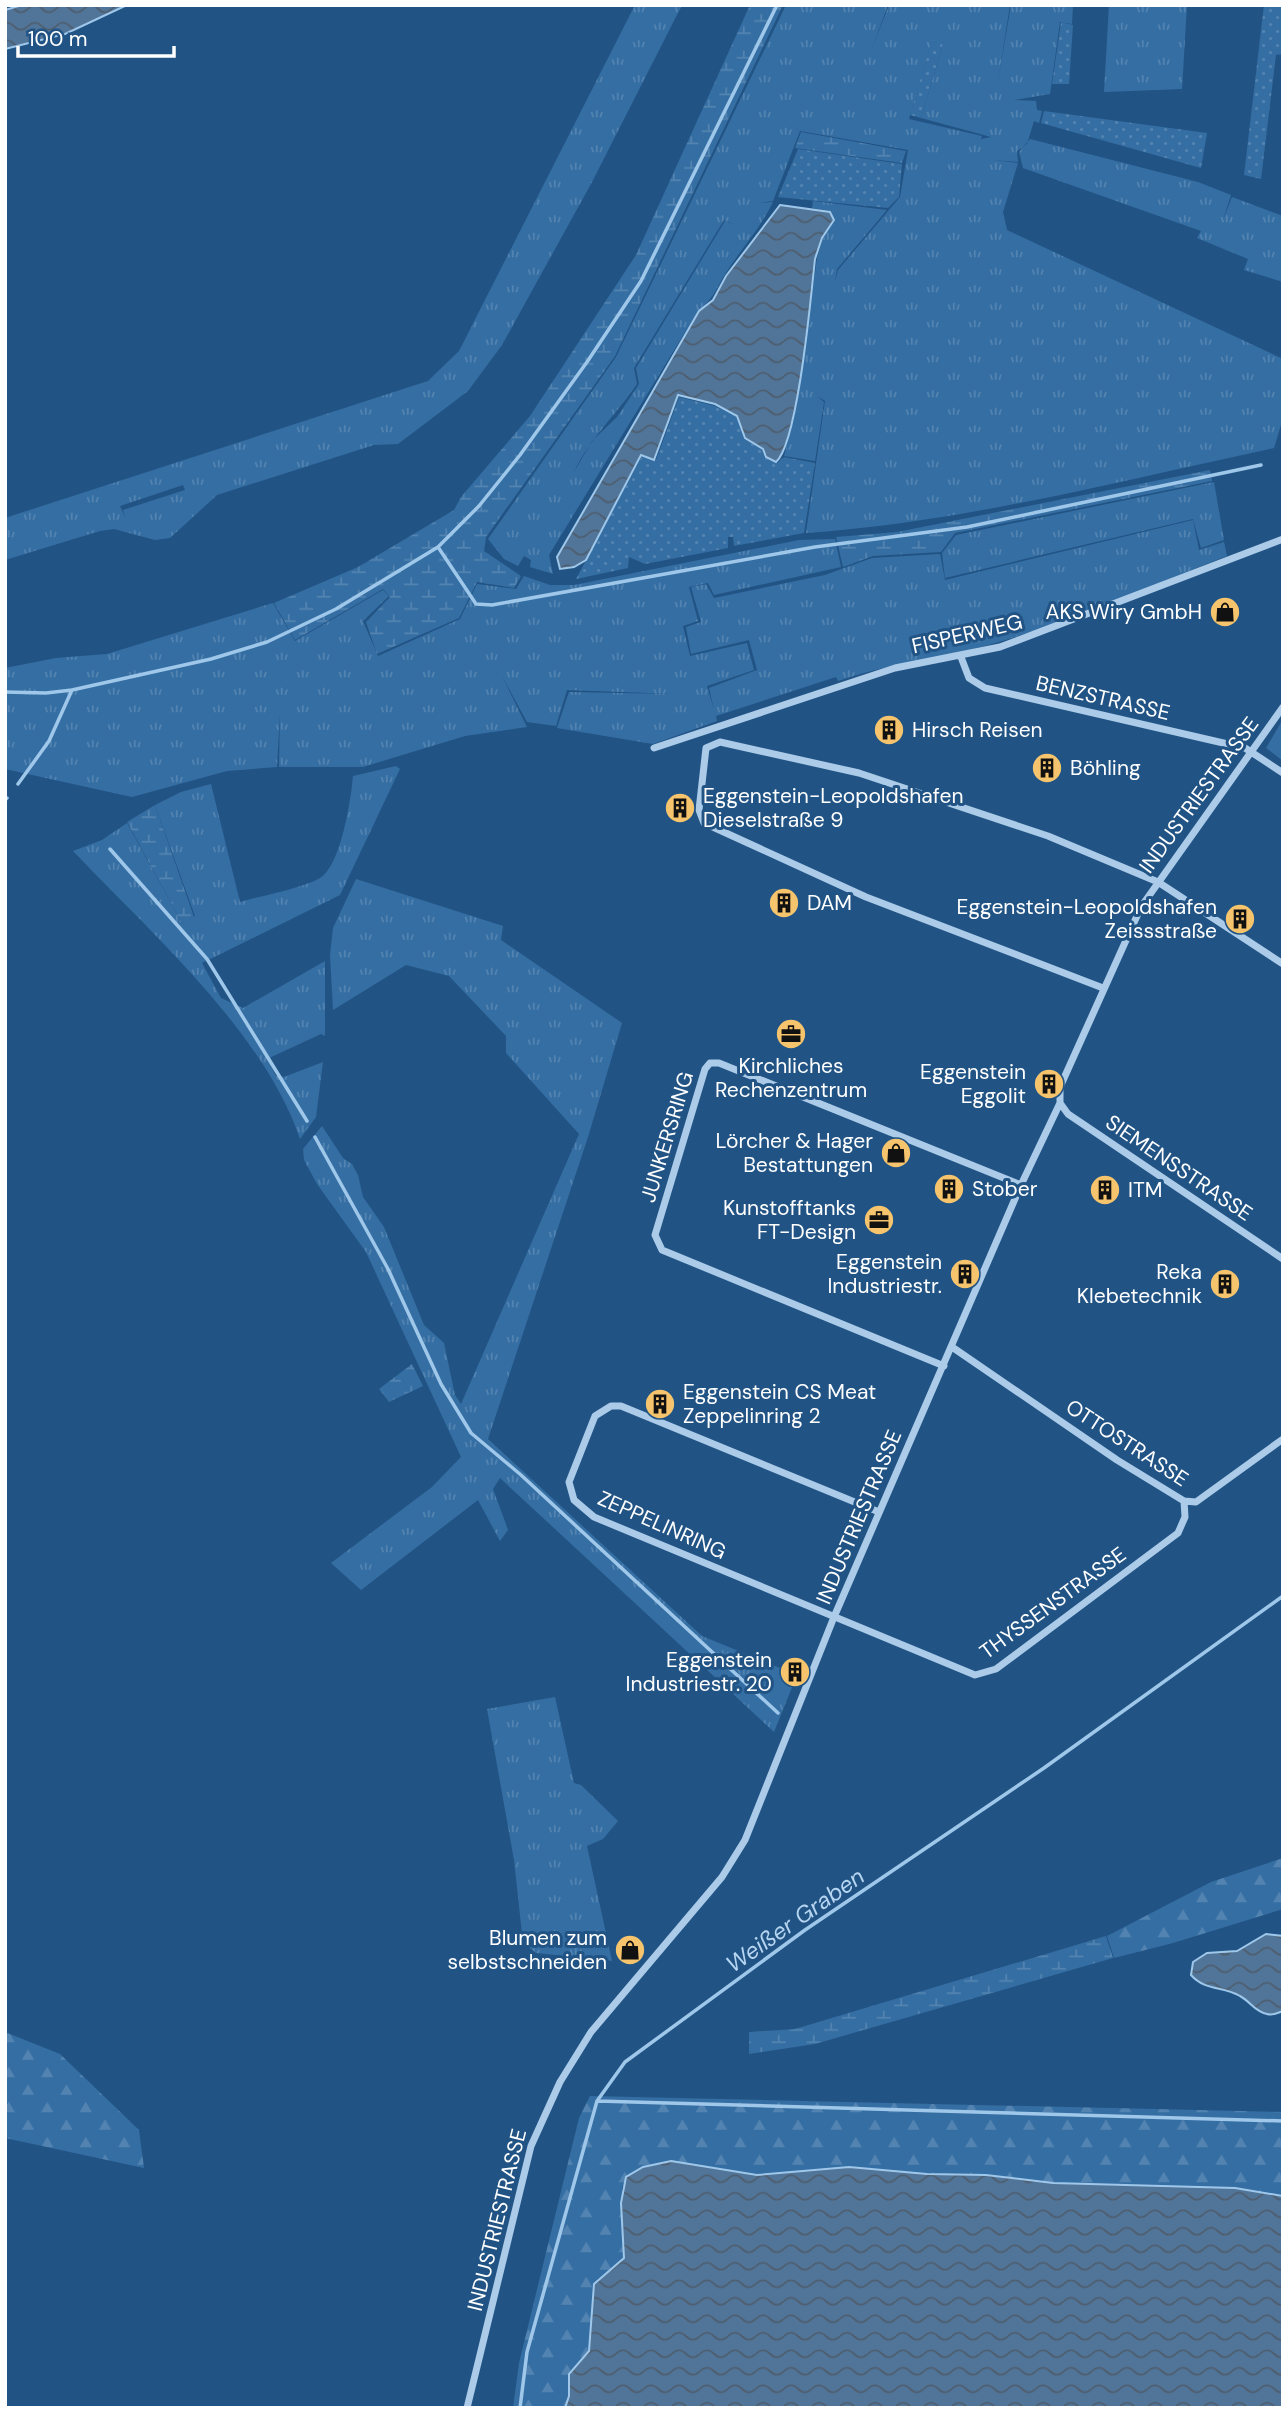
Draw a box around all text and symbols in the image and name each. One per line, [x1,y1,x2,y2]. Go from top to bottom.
scale bar [18,14,173,58]
text: 100 m [28,25,88,53]
shop icon: AKS Wiry GmbH [1208,595,1242,629]
place label: AKS Wiry GmbH [1046,598,1202,626]
street label: FISPERWEG [909,608,1025,660]
street label: BENZSTRASSE [1033,669,1173,727]
street label: INDUSTRIESTRASSE [1133,711,1265,879]
building icon: Hirsch Reisen [872,713,906,747]
place label: Hirsch Reisen [912,716,1043,744]
building icon: Böhling [1030,751,1064,785]
place label: Böhling [1070,754,1141,782]
place label: Eggenstein-Leopoldshafen Dieselstraße 9 [703,782,963,834]
building icon: Eggenstein-Leopoldshafen Dieselstraße 9 [663,791,697,825]
building icon: DAM [767,886,801,920]
place label: DAM [807,889,852,917]
place label: Eggenstein-Leopoldshafen Zeissstraße [957,893,1217,945]
building icon: Eggenstein-Leopoldshafen Zeissstraße [1223,902,1257,936]
office icon: Kirchliches Rechenzentrum [774,1017,808,1051]
place label: Kirchliches Rechenzentrum [715,1052,867,1104]
place label: Eggenstein Eggolit [920,1058,1026,1110]
building icon: Eggenstein Eggolit [1032,1067,1066,1101]
street label: JUNKERSRING [634,1068,700,1206]
street label: SIEMENSSTRASSE [1100,1108,1258,1228]
place label: Lörcher & Hager Bestattungen [715,1127,873,1179]
shop icon: Lörcher & Hager Bestattungen [879,1136,913,1170]
building icon: Stober [932,1172,966,1206]
building icon: ITM [1088,1173,1122,1207]
place label: Stober [972,1175,1038,1203]
place label: ITM [1128,1176,1162,1204]
place label: Kunstofftanks FT-Design [723,1194,856,1246]
office icon: Kunstofftanks FT-Design [862,1203,896,1237]
place label: Eggenstein Industriestr. [827,1248,942,1300]
building icon: Eggenstein Industriestr. [948,1257,982,1291]
place label: Reka Klebetechnik [1077,1258,1202,1310]
building icon: Reka Klebetechnik [1208,1267,1242,1301]
place label: Eggenstein CS Meat Zeppelinring 2 [683,1378,876,1430]
building icon: Eggenstein CS Meat Zeppelinring 2 [643,1387,677,1421]
street label: OTTOSTRASSE [1060,1393,1194,1493]
street label: INDUSTRIESTRASSE [810,1426,908,1608]
street label: ZEPPELINRING [593,1484,731,1566]
street label: THYSSENSTRASSE [974,1540,1132,1666]
place label: Eggenstein Industriestr. 20 [626,1646,772,1698]
building icon: Eggenstein Industriestr. 20 [778,1655,812,1689]
water label: Weißer Graben [720,1861,870,1979]
place label: Blumen zum selbstschneiden [448,1924,607,1976]
shop icon: Blumen zum selbstschneiden [613,1933,647,1967]
street label: INDUSTRIESTRASSE [461,2126,533,2314]

